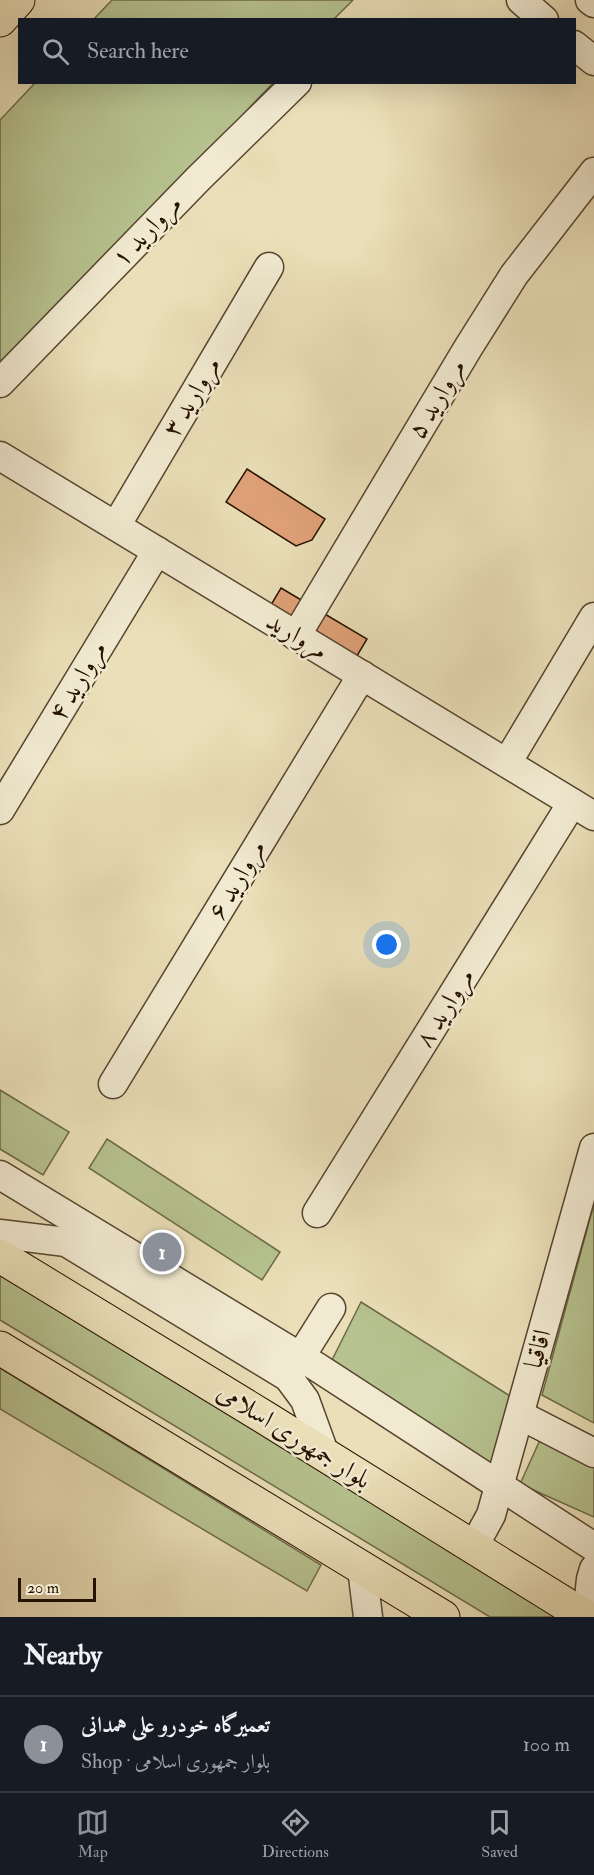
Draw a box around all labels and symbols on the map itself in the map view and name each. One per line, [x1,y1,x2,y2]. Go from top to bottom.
street label: مروارید ۱ [105,188,190,274]
street label: مروارید ۳ [156,351,229,443]
street label: مروارید ۵ [401,353,474,445]
street label: مروارید [260,605,334,668]
street label: مروارید ۴ [42,635,115,727]
street label: مروارید ۶ [201,834,274,926]
your location [372,930,401,959]
street label: مروارید ۸ [408,962,483,1054]
pin: 1 [142,1230,182,1274]
street label: اقاقیا [517,1326,559,1372]
street label: بلوار جمهوری اسلامی [211,1376,377,1496]
scale bar [18,1575,96,1602]

